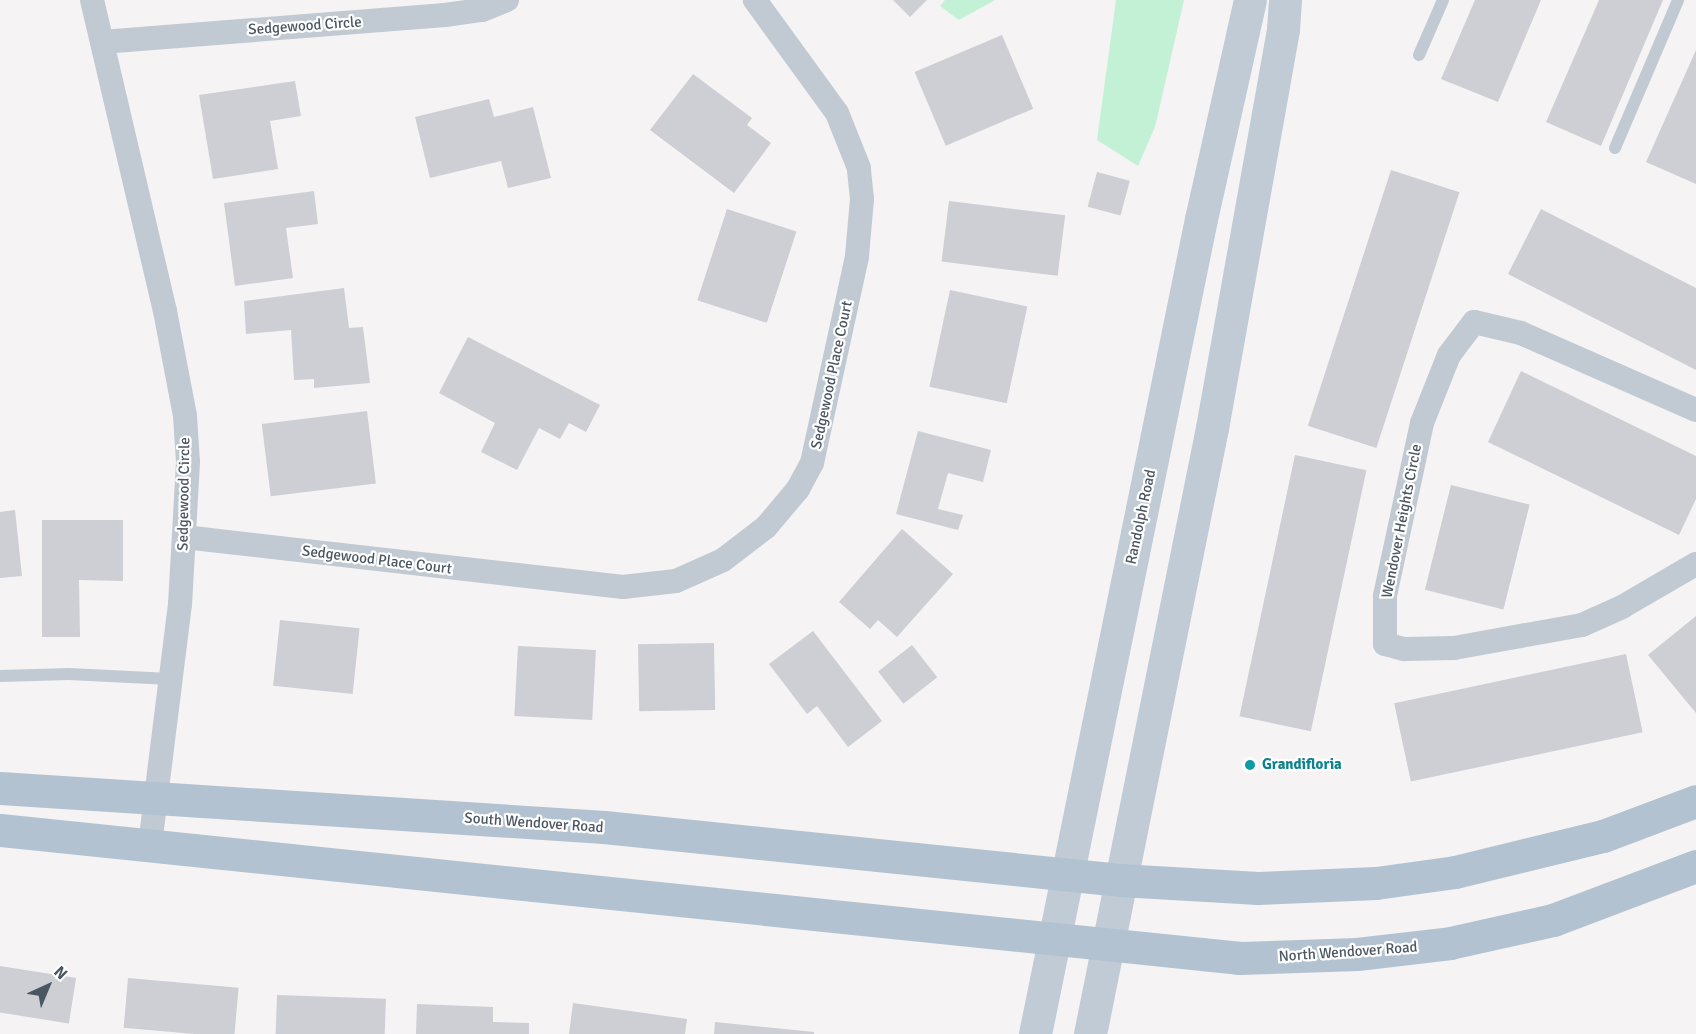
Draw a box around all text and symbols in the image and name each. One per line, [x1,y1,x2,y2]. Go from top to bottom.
street label: Sedgewood Circle [248,13,362,39]
street label: Sedgewood Place Court [808,299,856,451]
street label: Sedgewood Circle [174,437,194,551]
street label: Wendover Heights Circle [1378,442,1426,600]
street label: Randolph Road [1122,468,1160,566]
street label: Sedgewood Place Court [301,542,453,578]
place label: Grandifloria [1262,756,1342,774]
marker: Grandifloria [1243,758,1257,772]
street label: South Wendover Road [464,809,604,837]
street label: North Wendover Road [1278,938,1418,966]
north arrow [18,956,78,1016]
text: N [50,962,71,984]

